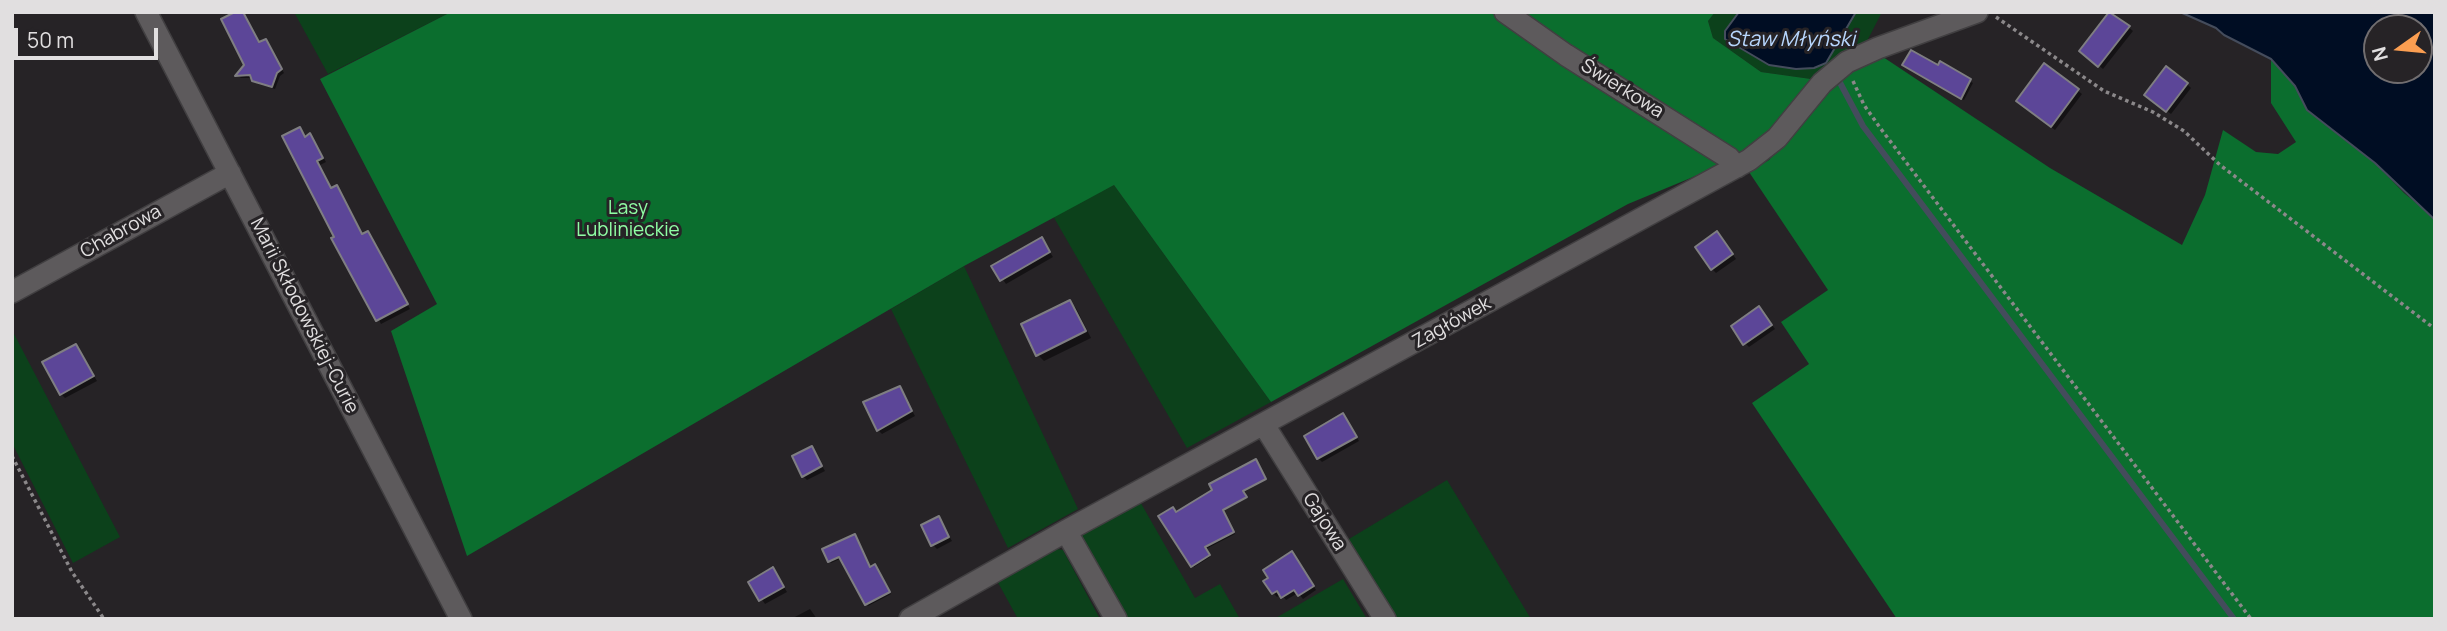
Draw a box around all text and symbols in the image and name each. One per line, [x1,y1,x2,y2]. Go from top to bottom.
scale bar [18,14,161,58]
north arrow [2363,14,2433,84]
text: 50 m [27,26,74,54]
water label: Staw Młyński [1727,27,1855,53]
text: N [2365,44,2394,64]
street label: Świerkowa [1576,55,1668,123]
park label: Lasy Lublinieckie [576,198,680,242]
street label: Chabrowa [77,201,165,263]
street label: Marii Skłodowskiej-Curie [245,214,363,418]
street label: Zagłówek [1409,292,1495,354]
street label: Gajowa [1297,489,1351,555]

